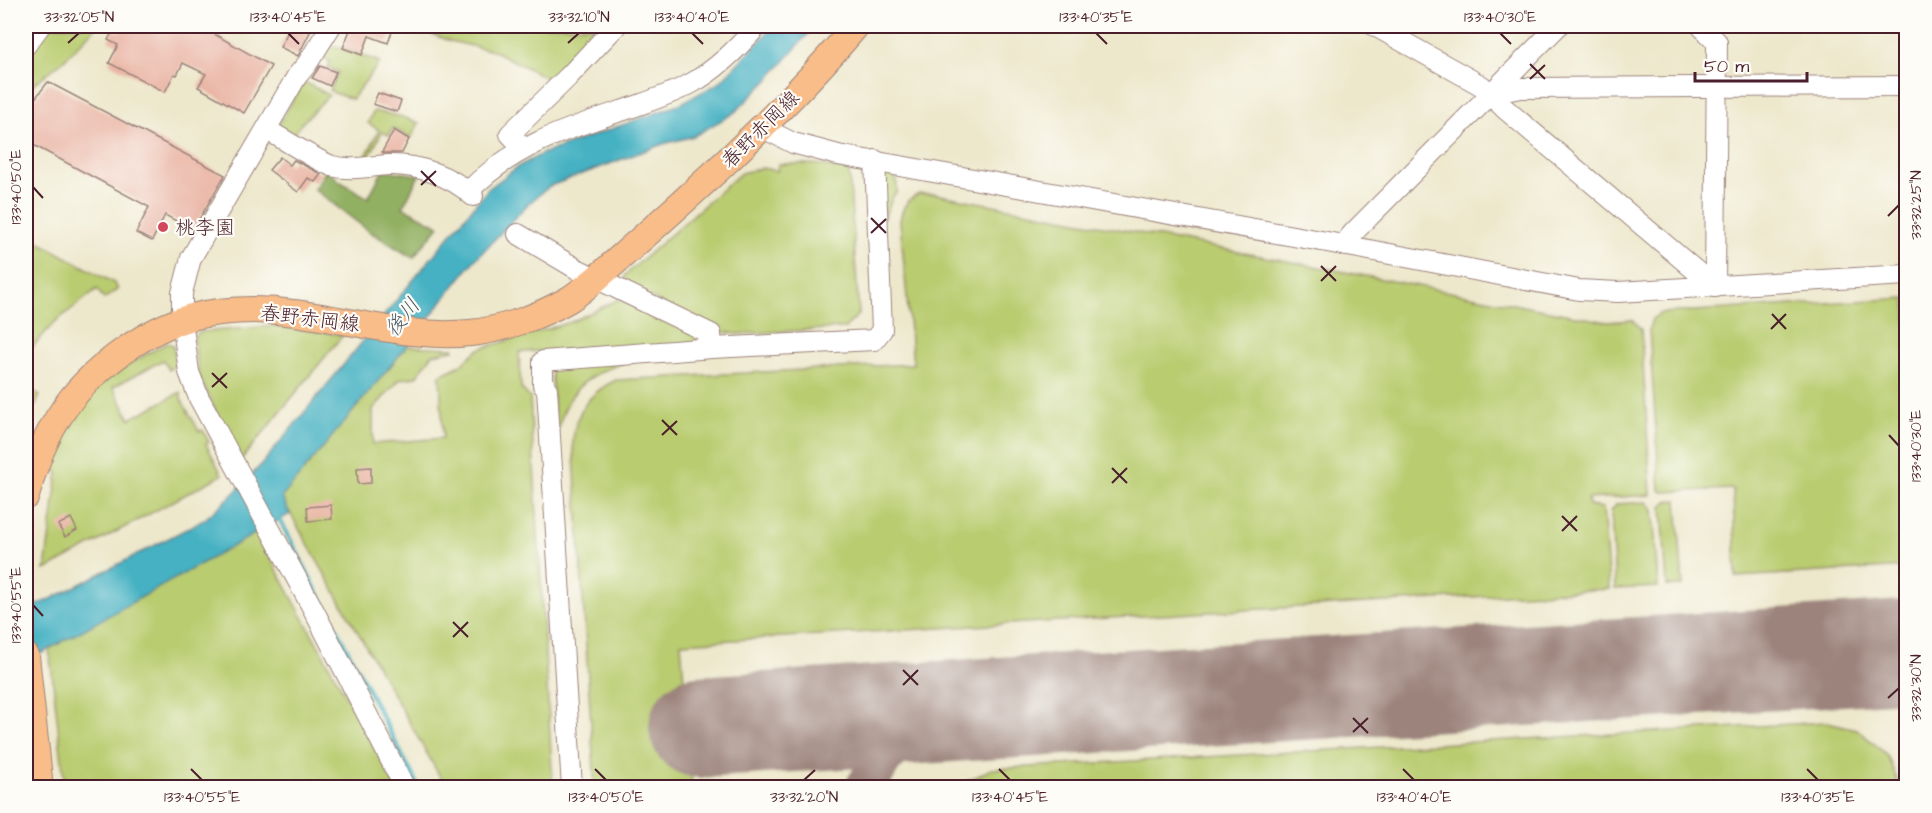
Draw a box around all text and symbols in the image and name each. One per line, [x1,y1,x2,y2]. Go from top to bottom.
text: 33°32'05"N [44,7,114,28]
text: 133°40'45"E [250,7,326,28]
text: 33°32'10"N [548,7,610,28]
text: 133°40'40"E [655,7,729,28]
text: 133°40'35"E [1059,7,1133,28]
text: 133°40'30"E [1464,7,1536,28]
scale bar [1695,45,1808,83]
text: 50 m [1704,54,1749,79]
street label: 春野赤岡線 [715,84,806,175]
text: 133°40'50"E [6,149,27,225]
text: 33°32'25"N [1906,170,1927,240]
place label: 桃李園 [175,214,235,242]
marker: 桃李園 [156,220,170,234]
water label: 後川 [378,292,427,343]
street label: 春野赤岡線 [259,299,361,339]
text: 133°40'30"E [1906,410,1927,482]
text: 133°40'55"E [6,567,27,643]
text: 33°32'30"N [1906,654,1927,722]
text: 133°40'55"E [164,787,240,808]
text: 133°40'50"E [568,787,644,808]
text: 33°32'20"N [770,787,838,808]
text: 133°40'45"E [972,787,1048,808]
text: 133°40'40"E [1377,787,1451,808]
text: 133°40'35"E [1781,787,1855,808]

